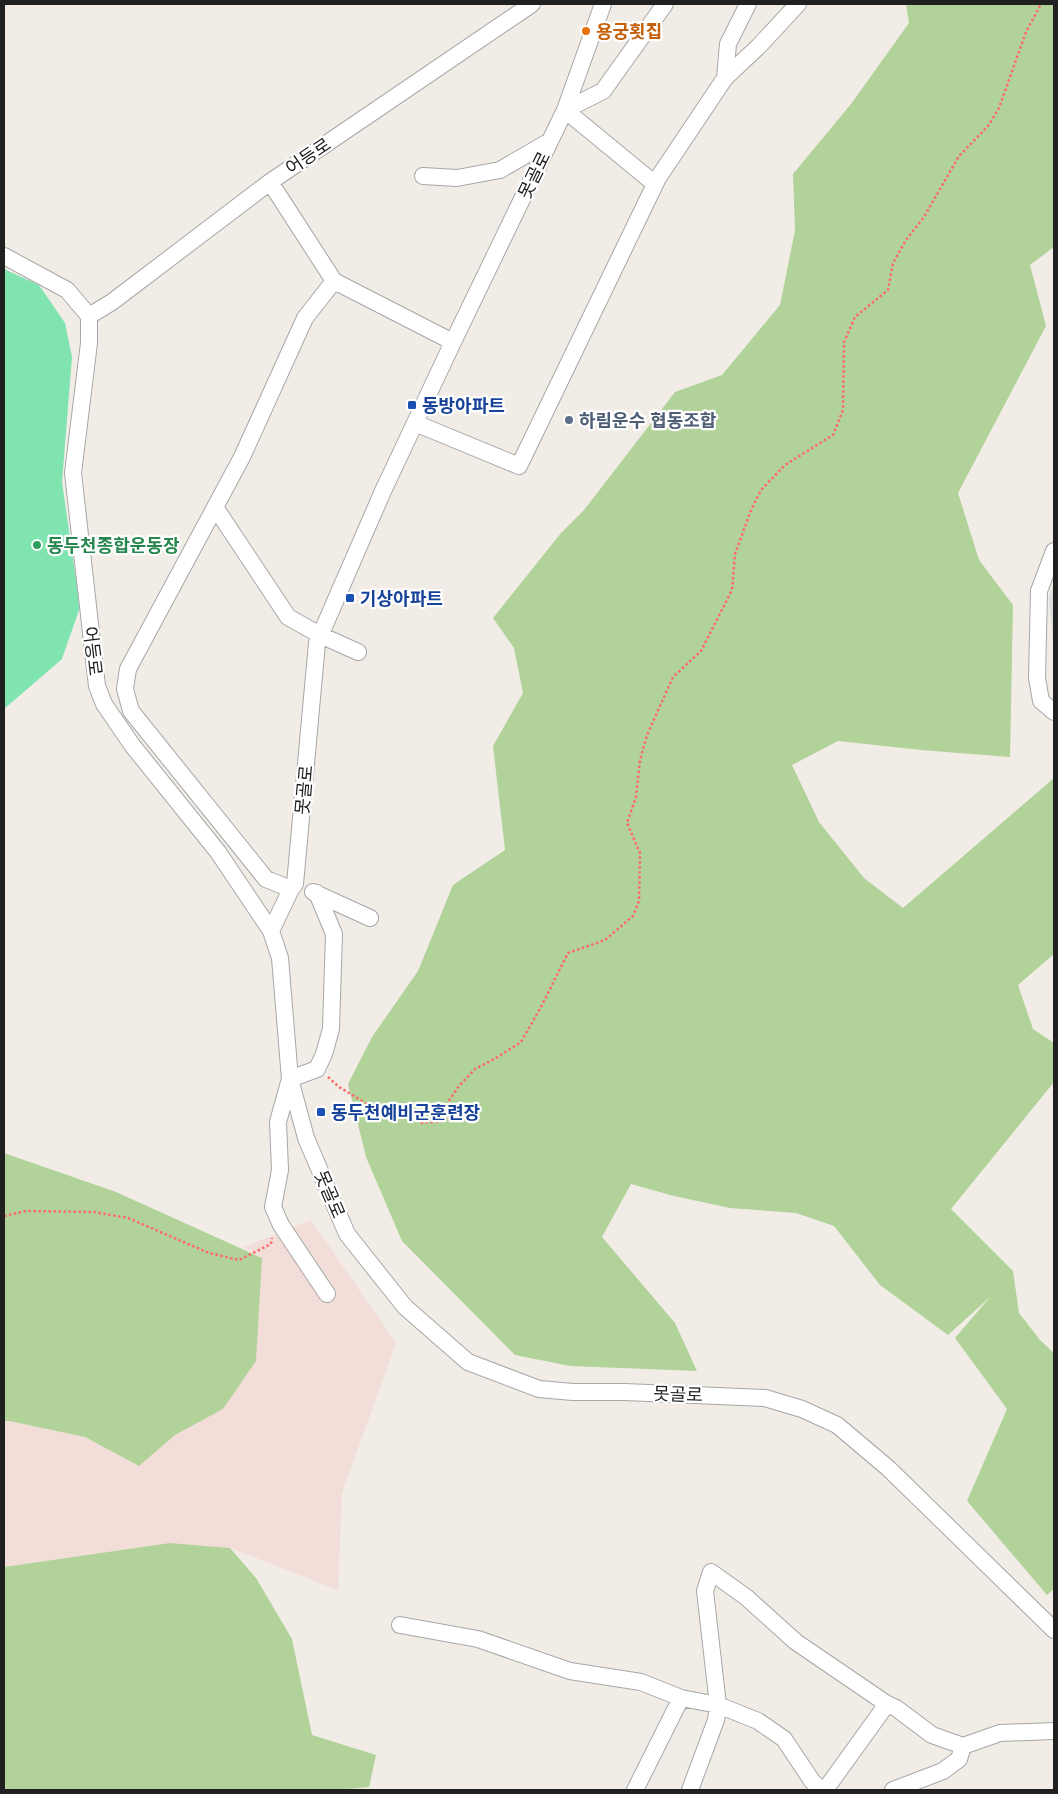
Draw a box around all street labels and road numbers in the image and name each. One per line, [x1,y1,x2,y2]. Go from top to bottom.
street label: 어등로 [281,133,335,179]
street label: 못골로 [513,148,555,202]
street label: 어등로 [79,625,107,677]
street label: 못골로 [290,764,318,816]
street label: 못골로 [310,1167,350,1221]
street label: 못골로 [653,1382,703,1406]

